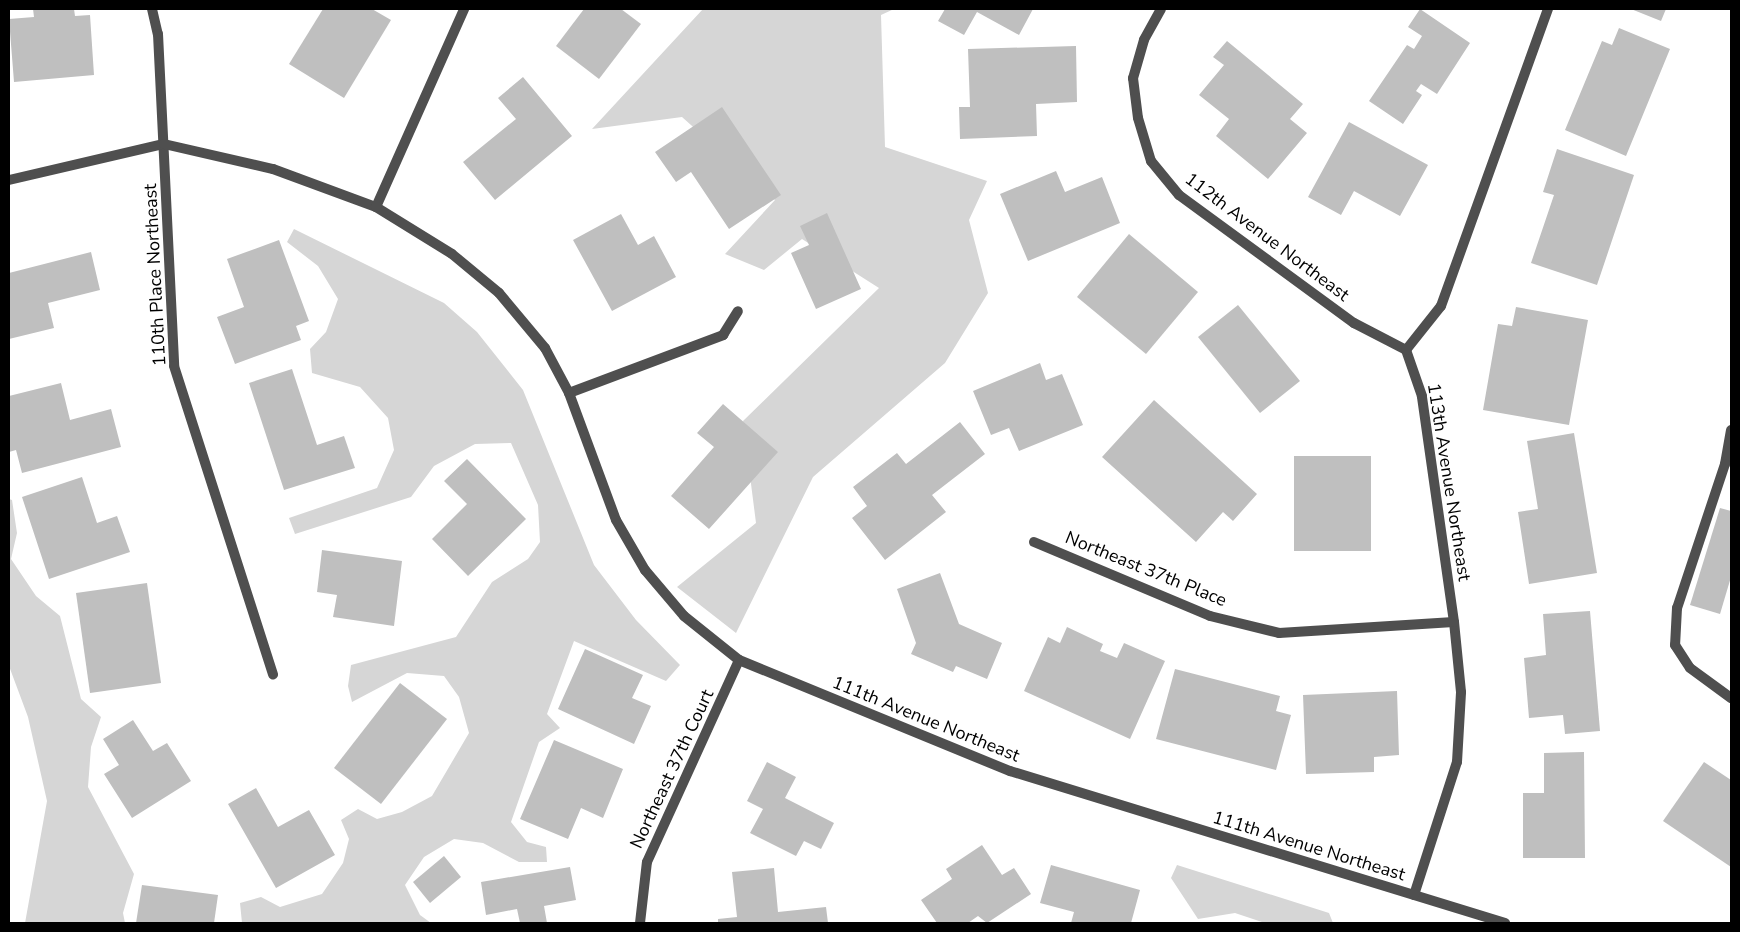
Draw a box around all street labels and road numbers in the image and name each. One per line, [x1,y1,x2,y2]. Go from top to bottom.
street label: 112th Avenue Northeast [1181,168,1353,306]
street label: 110th Place Northeast [139,183,171,367]
street label: 113th Avenue Northeast [1423,381,1475,583]
street label: Northeast 37th Place [1062,527,1230,611]
street label: 111th Avenue Northeast [829,671,1023,767]
street label: Northeast 37th Court [626,686,718,852]
street label: 111th Avenue Northeast [1210,806,1408,886]

